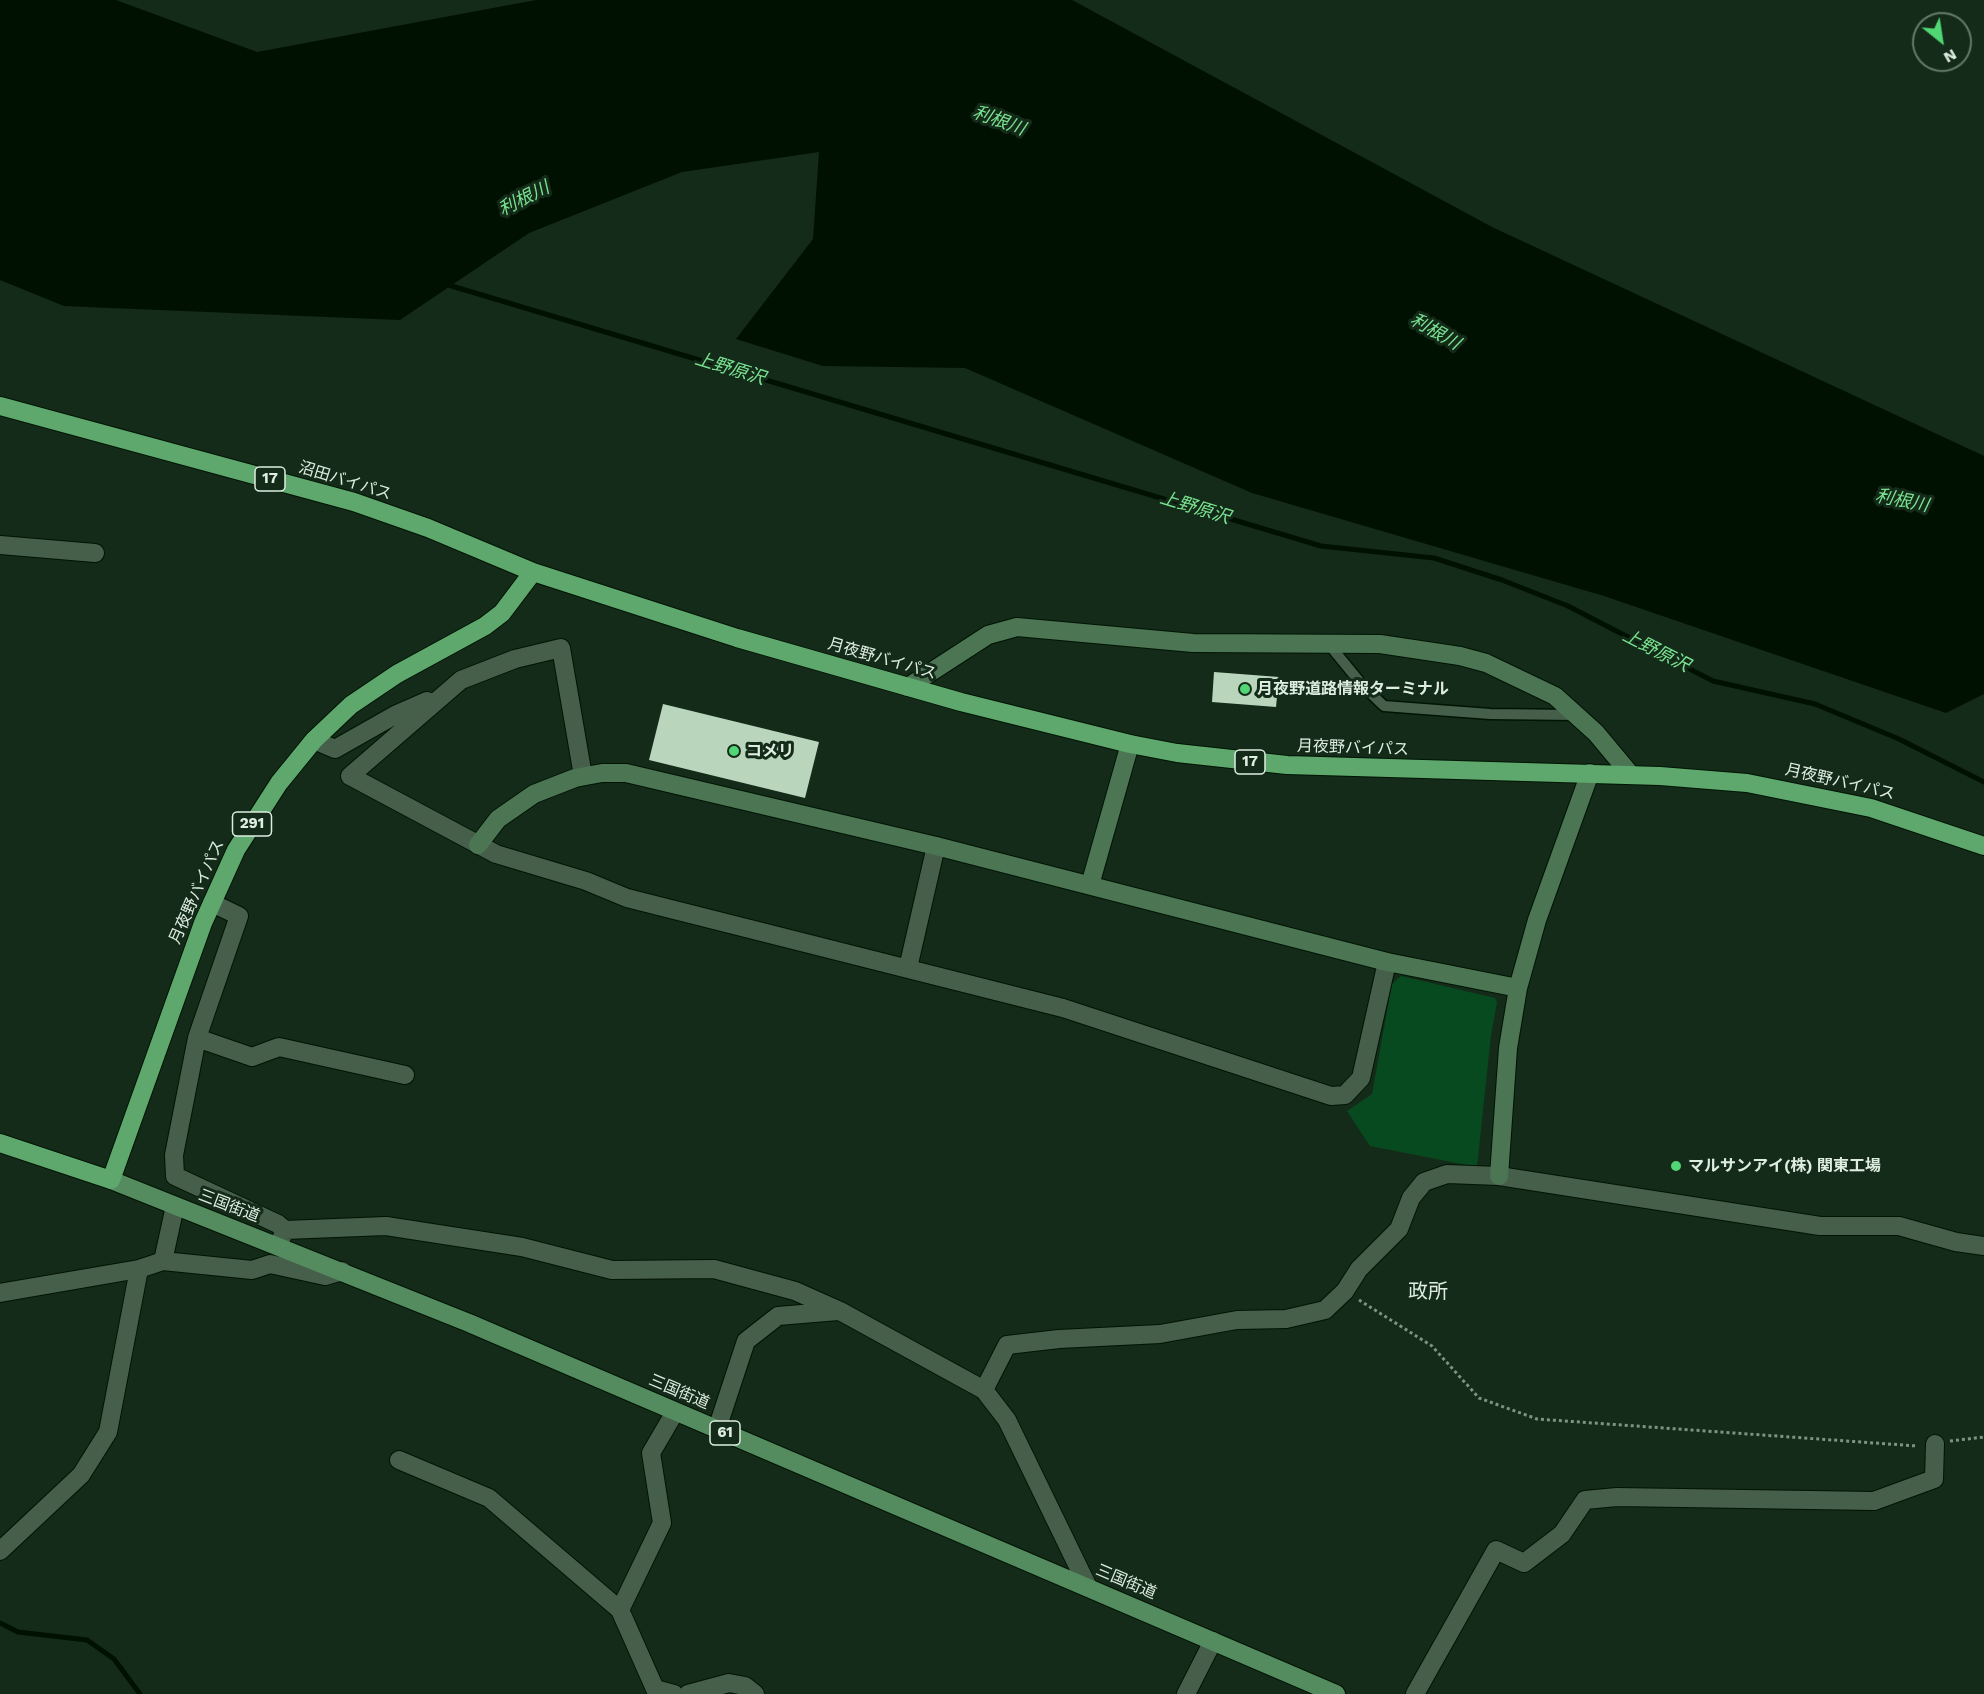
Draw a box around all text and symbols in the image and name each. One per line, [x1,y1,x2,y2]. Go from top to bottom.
north arrow [1912,12,1972,72]
text: N [1940,45,1960,67]
water label: 利根川 [970,102,1028,140]
water label: 利根川 [495,177,553,221]
water label: 利根川 [1406,309,1464,355]
water label: 上野原沢 [692,348,768,390]
street label: 沼田バイパス [296,458,394,504]
road number: 17 [255,467,285,491]
water label: 利根川 [1873,485,1931,517]
water label: 上野原沢 [1157,487,1233,529]
water label: 上野原沢 [1619,625,1693,677]
street label: 月夜野バイパス [826,634,938,684]
place label: 月夜野道路情報ターミナル [1257,679,1449,699]
marker: 月夜野道路情報ターミナル [1238,682,1252,696]
street label: 月夜野バイパス [1297,736,1409,760]
place label: コメリ [746,741,794,761]
marker: コメリ [727,744,741,758]
road number: 17 [1235,750,1265,774]
street label: 月夜野バイパス [1783,760,1897,804]
road number: 291 [232,812,272,836]
street label: 月夜野バイパス [165,837,229,947]
place label: マルサンアイ(株) 関東工場 [1688,1156,1881,1176]
marker: マルサンアイ(株) 関東工場 [1669,1159,1683,1173]
street label: 三国街道 [196,1186,262,1226]
district label: 政所 [1408,1280,1448,1304]
street label: 三国街道 [646,1371,712,1413]
road number: 61 [710,1421,740,1445]
street label: 三国街道 [1093,1561,1159,1603]

